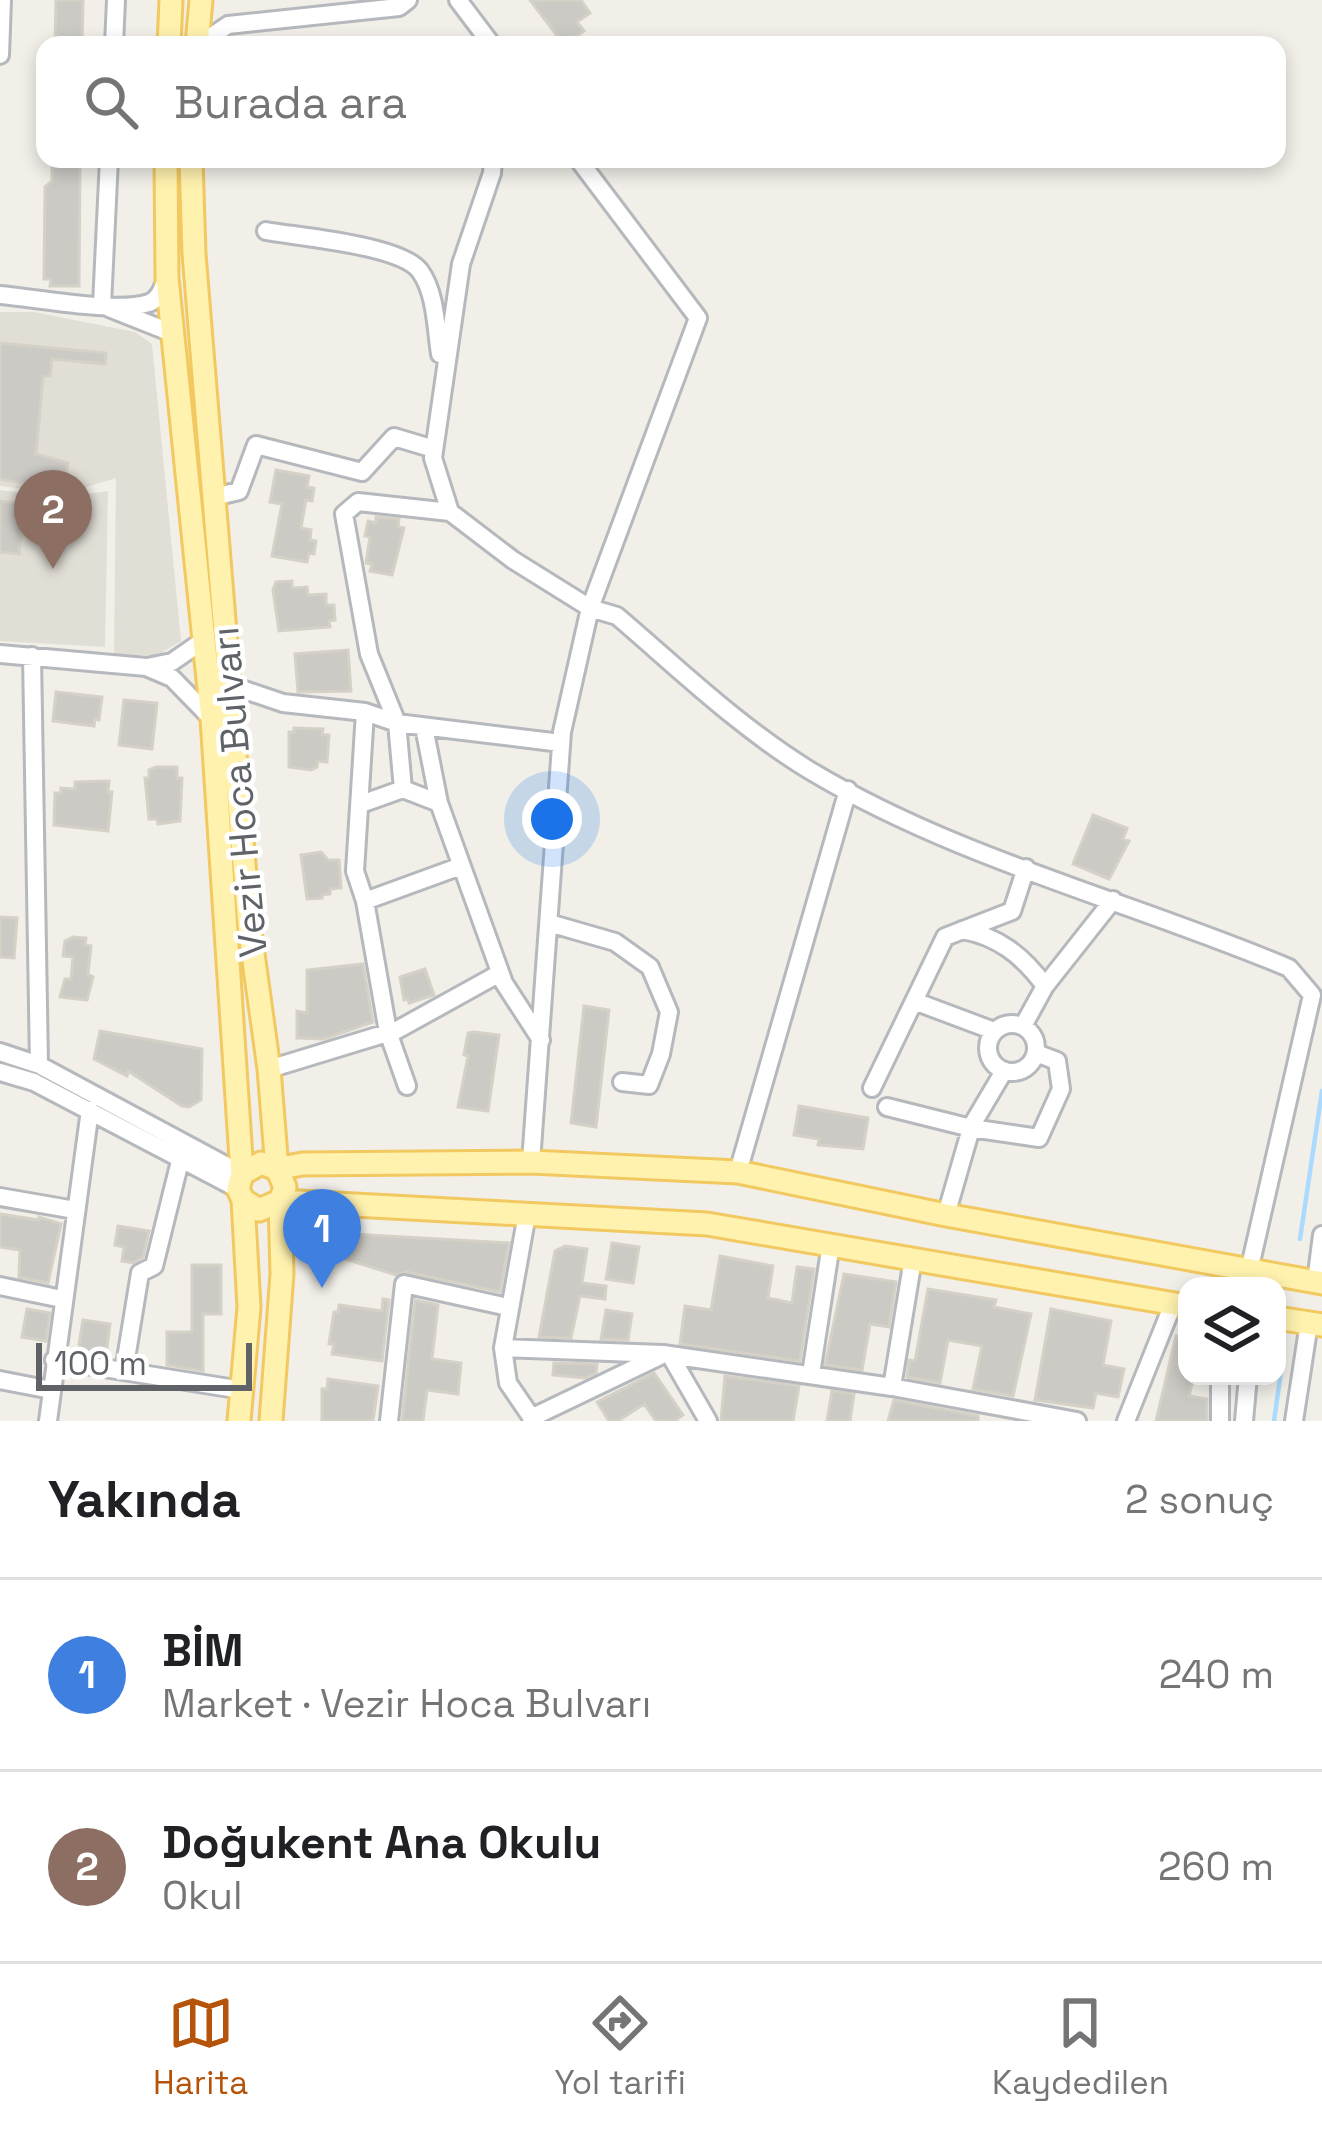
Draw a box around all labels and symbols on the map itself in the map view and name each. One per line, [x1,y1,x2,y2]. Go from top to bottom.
pin: 2 [14,470,92,569]
street label: Vezir Hoca Bulvarı [200,625,278,959]
your location [522,789,582,849]
pin: 1 [283,1189,361,1288]
scale bar [36,1337,252,1390]

